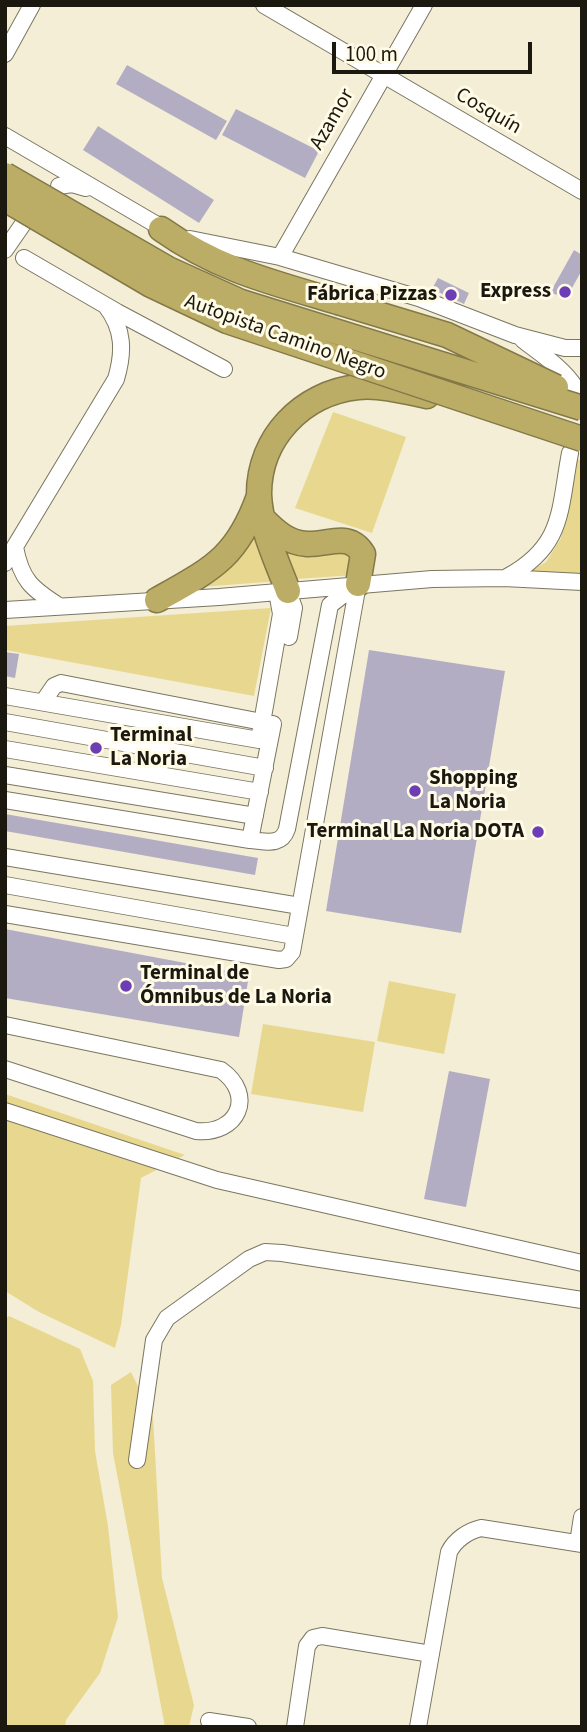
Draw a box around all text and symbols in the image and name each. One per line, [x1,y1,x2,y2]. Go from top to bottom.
scale bar [335,28,534,72]
text: 100 m [345,39,398,69]
street label: Cosquín [451,83,525,141]
street label: Azamor [305,85,361,155]
place label: Express [480,279,551,305]
place label: Fábrica Pizzas [307,282,437,308]
marker: Express [557,284,573,300]
marker: Fábrica Pizzas [443,287,459,303]
street label: Autopista Camino Negro [181,290,389,386]
place label: Terminal La Noria [110,723,192,773]
marker: Terminal La Noria [88,740,104,756]
place label: Shopping La Noria [429,766,517,816]
marker: Shopping La Noria [407,783,423,799]
place label: Terminal La Noria DOTA [306,819,524,845]
marker: Terminal La Noria DOTA [530,824,546,840]
place label: Terminal de Ómnibus de La Noria [140,961,332,1011]
marker: Terminal de Ómnibus de La Noria [118,978,134,994]

